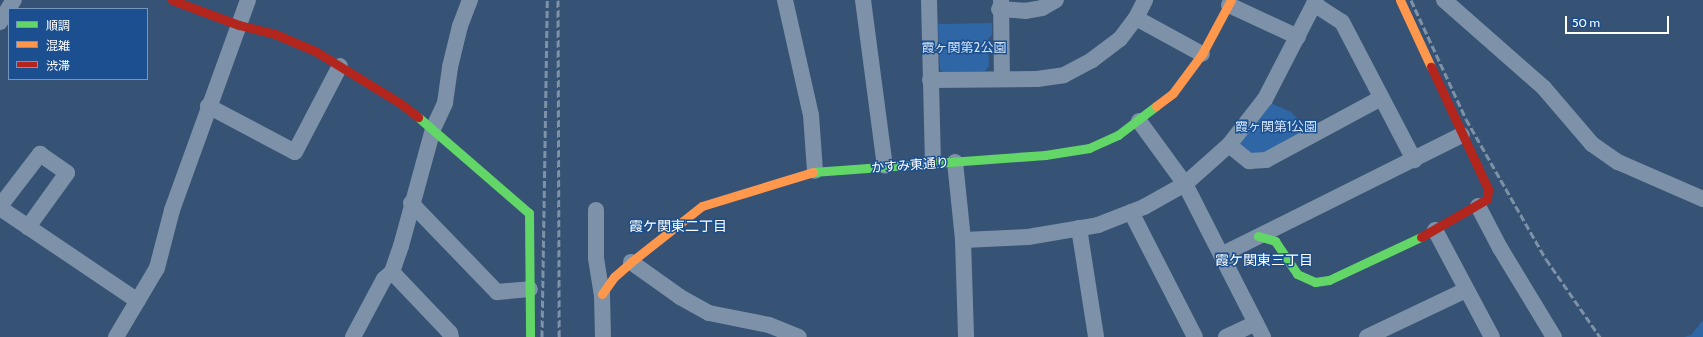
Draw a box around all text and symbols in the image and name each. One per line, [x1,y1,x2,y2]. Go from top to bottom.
legend [8,8,148,80]
scale bar [1567,8,1671,34]
text: 50 m [1572,15,1600,30]
text: 順調 [46,18,70,33]
text: 混雑 [46,38,70,53]
park label: 霞ヶ関第2公園 [922,39,1006,55]
text: 渋滞 [46,58,70,73]
park label: 霞ヶ関第1公園 [1235,118,1317,134]
street label: かすみ東通り [871,154,949,176]
district label: 霞ケ関東二丁目 [629,218,727,234]
district label: 霞ケ関東三丁目 [1215,252,1313,268]

